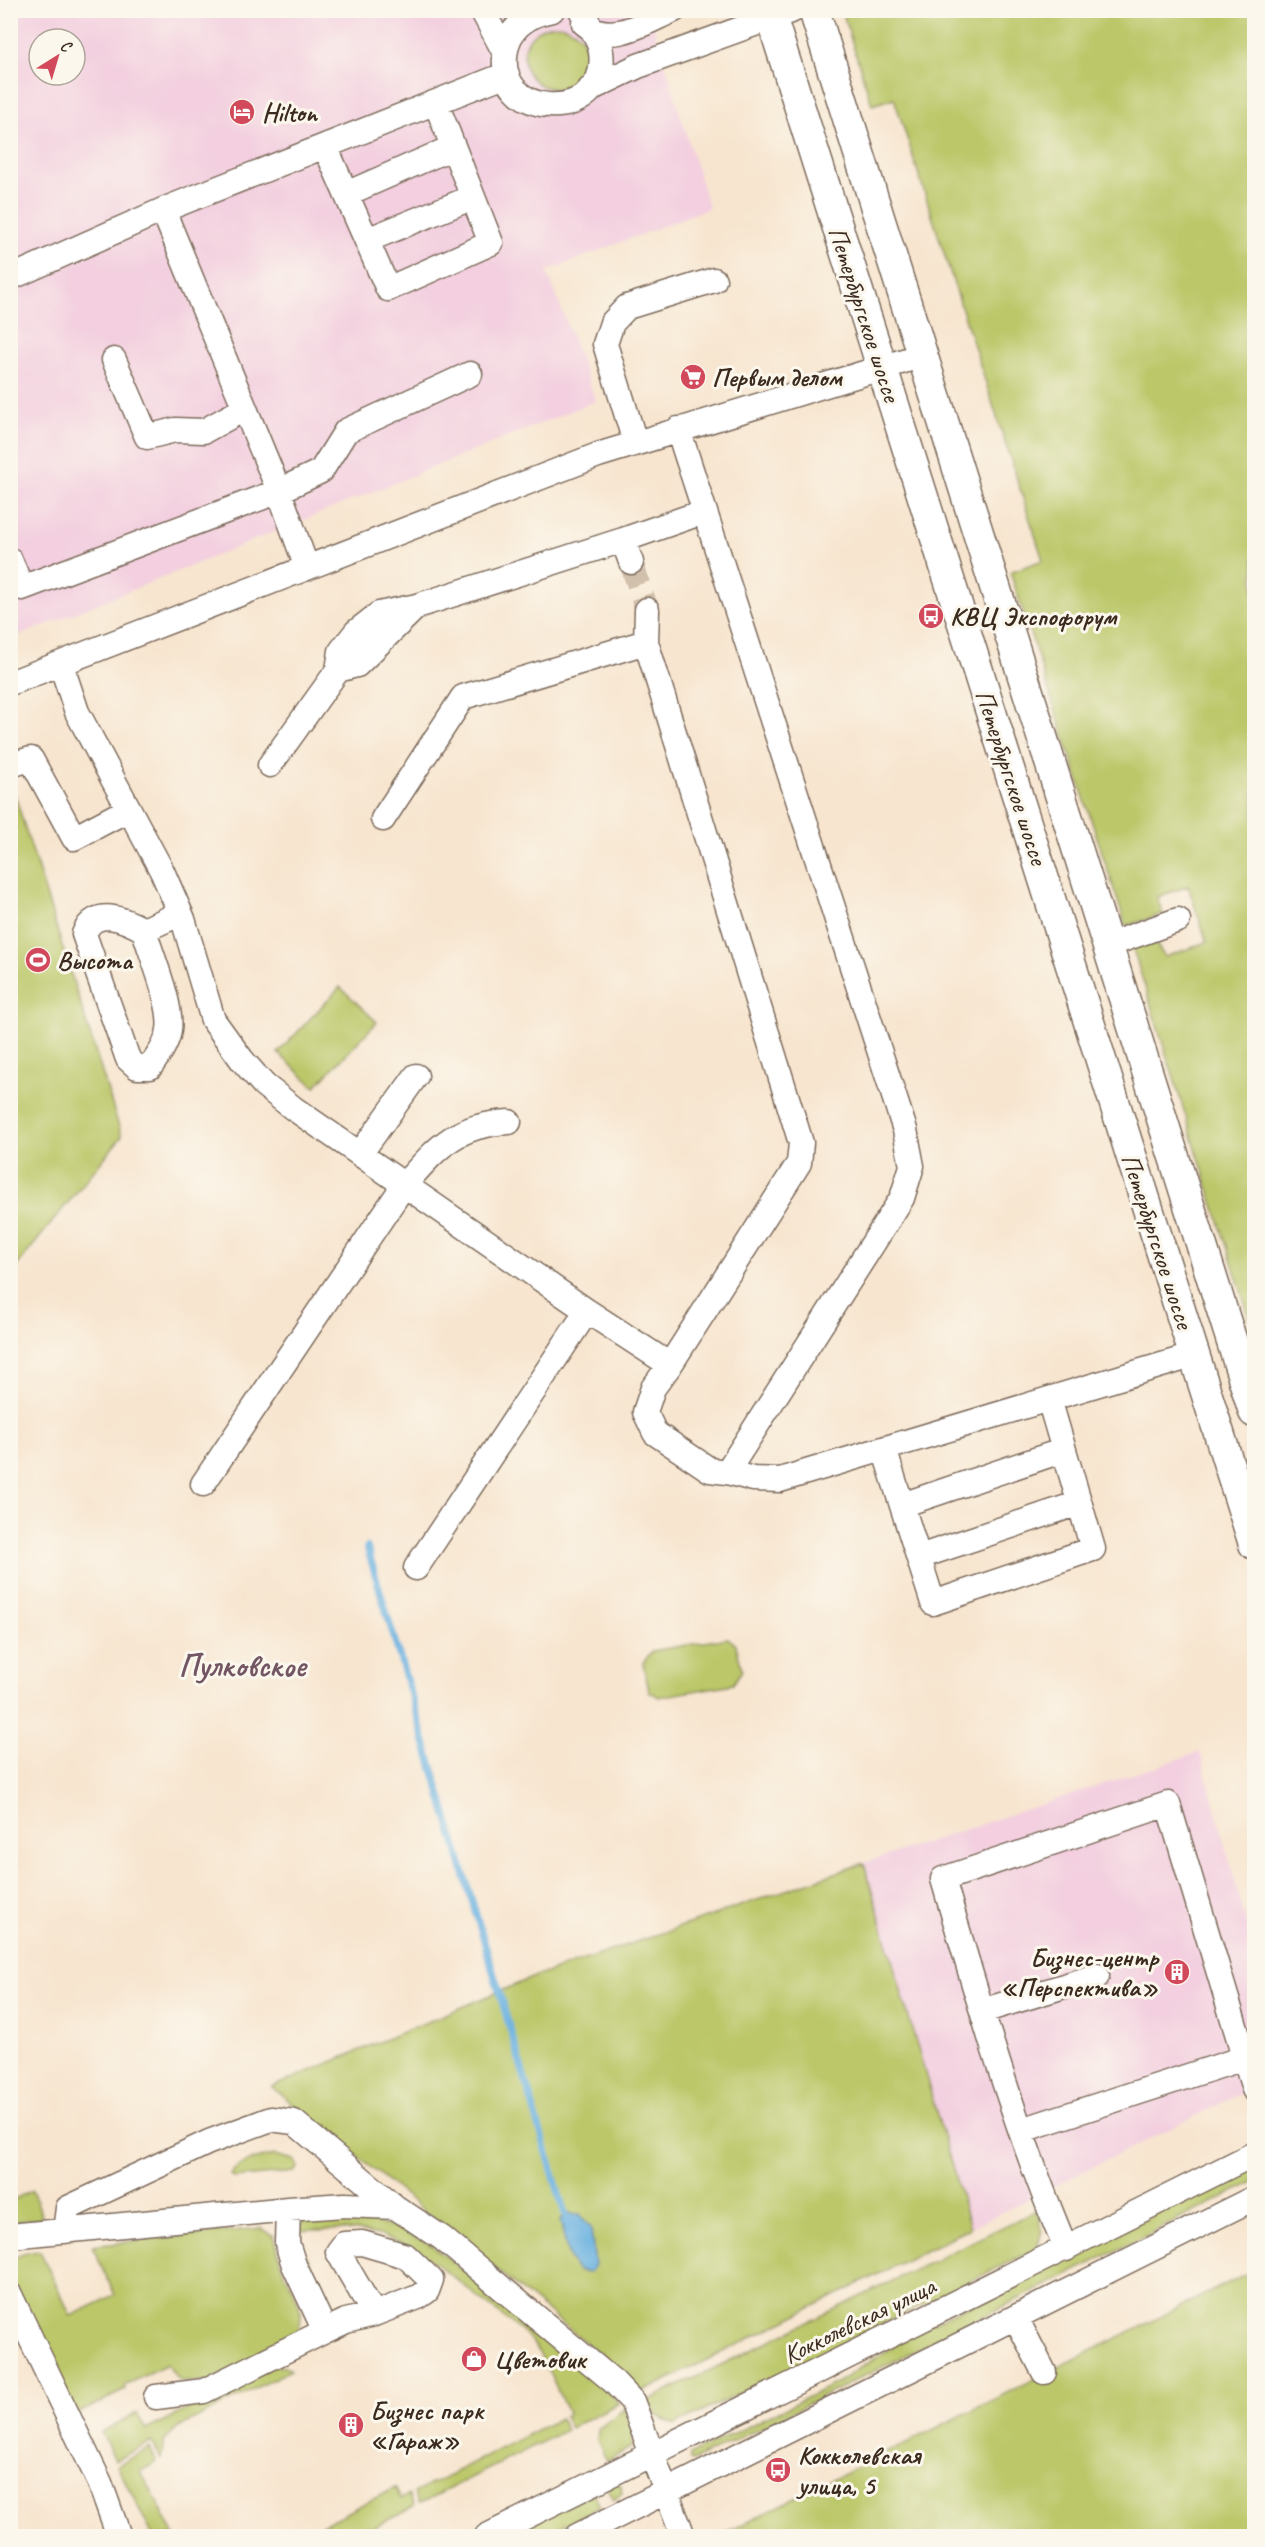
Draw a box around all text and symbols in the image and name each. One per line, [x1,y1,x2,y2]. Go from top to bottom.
north arrow [27,27,87,87]
text: С [56,35,76,57]
place label: Hilton [262,96,319,129]
hotel icon: Hilton [227,97,257,127]
street label: Петербургское шоссе [821,222,909,408]
place label: Первым делом [712,361,844,394]
supermarket icon: Первым делом [678,362,708,392]
place label: КВЦ Экспофорум [950,600,1118,633]
bus stop icon: КВЦ Экспофорум [916,601,946,631]
street label: Петербургское шоссе [968,685,1056,871]
place label: Высота [57,944,134,977]
sports icon: Высота [23,945,53,975]
street label: Петербургское шоссе [1114,1149,1202,1335]
district label: Пулковское [179,1645,309,1686]
place label: Бизнес-центр «Перспектива» [1000,1941,1160,2004]
building icon: Бизнес-центр «Перспектива» [1162,1957,1192,1987]
street label: Кокколевская улица [778,2269,942,2371]
place label: Цветовик [494,2343,588,2376]
shop icon: Цветовик [459,2344,489,2374]
place label: Бизнес парк «Гараж» [370,2394,486,2457]
building icon: Бизнес парк «Гараж» [336,2410,366,2440]
place label: Кокколевская улица, 5 [796,2439,922,2502]
bus stop icon: Кокколевская улица, 5 [763,2455,793,2485]

